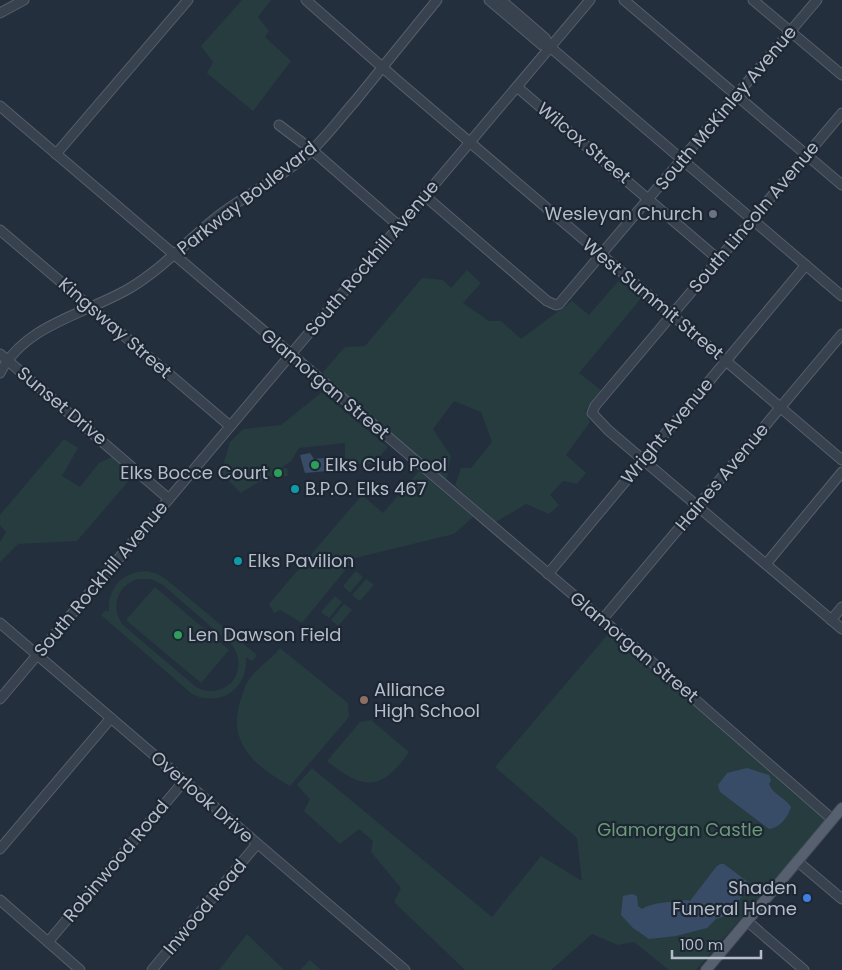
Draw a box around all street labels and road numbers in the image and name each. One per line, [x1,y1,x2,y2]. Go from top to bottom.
street label: South McKinley Avenue [649,20,802,195]
street label: Wilcox Street [532,96,636,189]
street label: Parkway Boulevard [172,135,322,260]
street label: South Lincoln Avenue [683,135,825,298]
street label: South Rockhill Avenue [299,174,444,341]
street label: West Summit Street [577,232,729,365]
street label: Kingsway Street [53,271,177,384]
street label: Glamorgan Street [256,322,395,445]
street label: Sunset Drive [12,360,113,451]
street label: Wright Avenue [615,372,718,489]
street label: Haines Avenue [669,417,774,536]
street label: South Rockhill Avenue [28,495,173,662]
street label: Glamorgan Street [565,585,704,708]
street label: Overlook Drive [146,745,259,848]
street label: Robinwood Road [57,794,174,927]
street label: Inwood Road [157,854,252,960]

